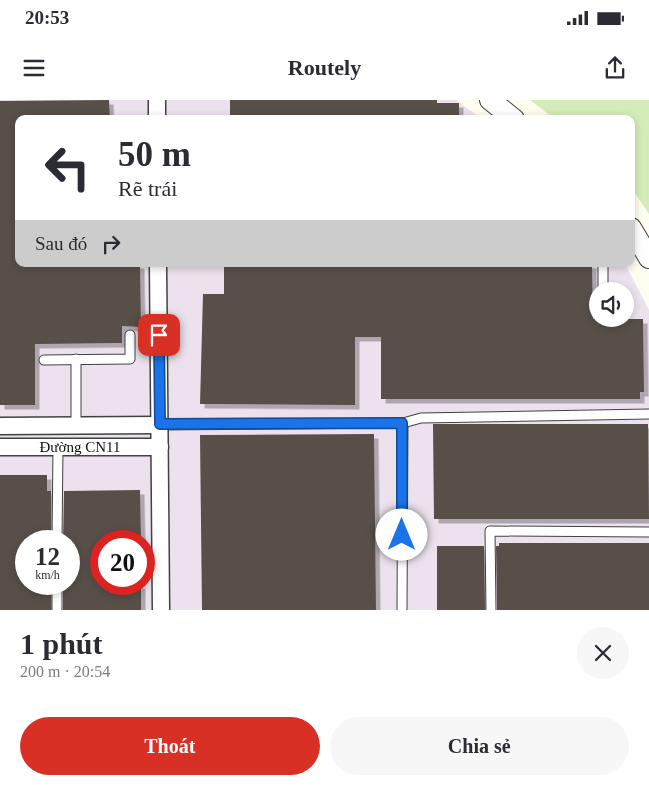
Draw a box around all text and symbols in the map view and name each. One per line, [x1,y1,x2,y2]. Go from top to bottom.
text: 20:53 [25,7,69,28]
icon: menu [20,54,48,82]
icon: share [601,54,629,82]
text: Routely [288,55,361,80]
icon: left [35,135,100,200]
text: 50 m [118,135,191,174]
text: Rẽ trái [118,176,177,201]
icon: right [97,230,125,258]
text: Sau đó [35,233,87,254]
map controls [589,282,634,327]
button: sound [589,282,634,327]
pin [138,314,180,356]
icon: arrive [145,321,173,349]
street label: Đường CN11 [40,439,120,455]
position arrow [375,508,427,560]
speed limit sign: 20 [90,530,155,595]
text: 12 [35,543,60,570]
text: km/h [35,568,60,582]
text: 1 phút [20,627,103,660]
button: close [577,627,629,679]
text: 200 m · 20:54 [20,663,110,680]
button: Thoát [20,717,320,775]
button: Chia sẻ [330,717,629,775]

